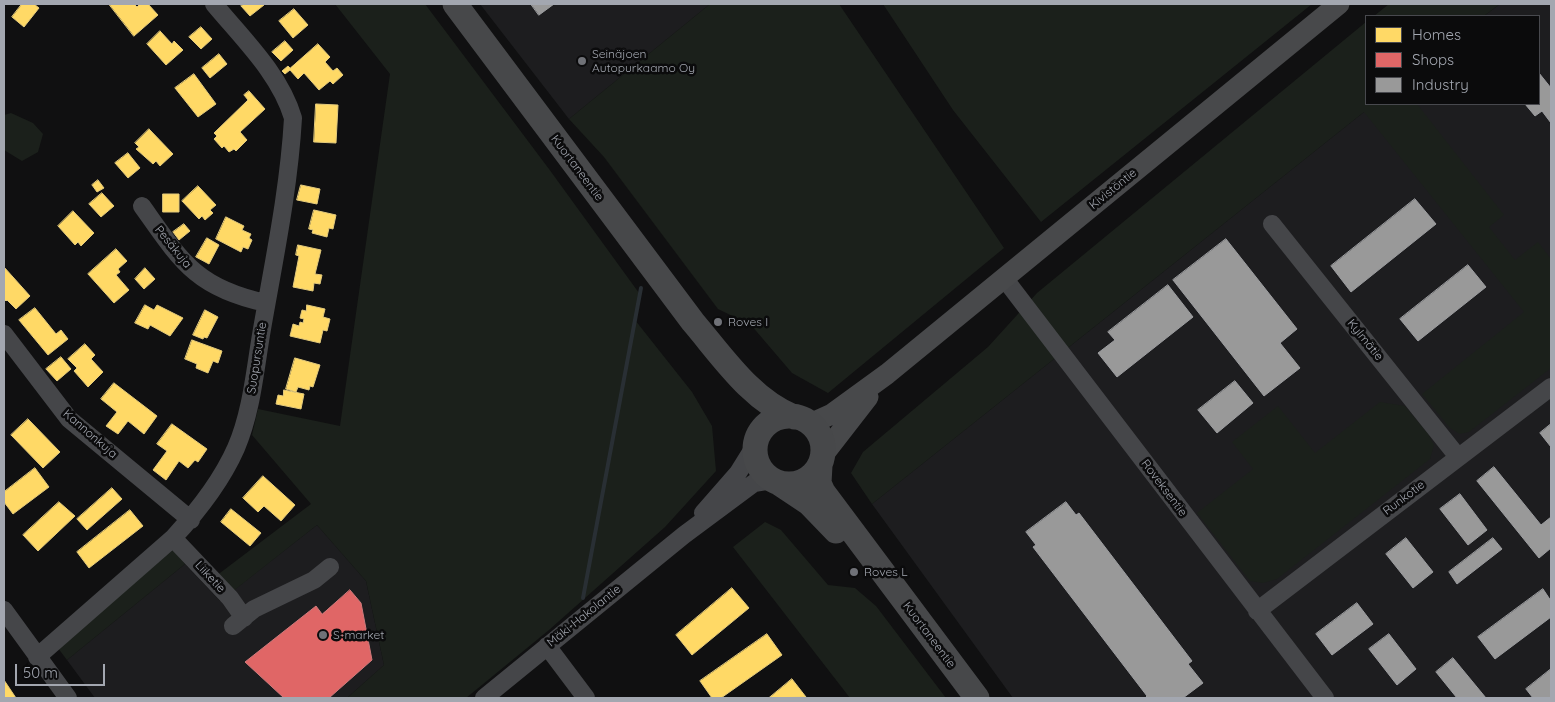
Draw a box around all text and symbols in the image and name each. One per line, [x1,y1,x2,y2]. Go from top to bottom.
legend [1365,15,1540,105]
text: Homes [1412,25,1461,44]
place label: Seinäjoen Autopurkaamo Oy [592,47,695,75]
text: Shops [1412,50,1454,69]
marker: Seinäjoen Autopurkaamo Oy [576,55,588,67]
text: Industry [1412,75,1469,94]
street label: Kuortaneentie [548,132,606,204]
street label: Kivistöntie [1086,166,1140,212]
street label: Pesäkuja [152,223,194,271]
place label: Roves I [728,315,768,329]
marker: Roves I [712,316,724,328]
street label: Kylmätie [1344,316,1386,364]
street label: Suopursuntie [244,321,270,395]
street label: Kannonkuja [60,407,120,461]
street label: Roveksentie [1138,457,1190,519]
street label: Runkotie [1380,478,1428,518]
street label: Liiketie [192,558,228,596]
place label: Roves L [864,565,908,579]
marker: Roves L [848,566,860,578]
street label: Mäki-Hakolantie [544,582,624,650]
street label: Kuortaneentie [900,599,958,671]
place label: S-market [333,628,384,642]
marker: S-market [317,629,329,641]
scale bar [18,654,108,686]
text: 50 m [23,663,58,682]

